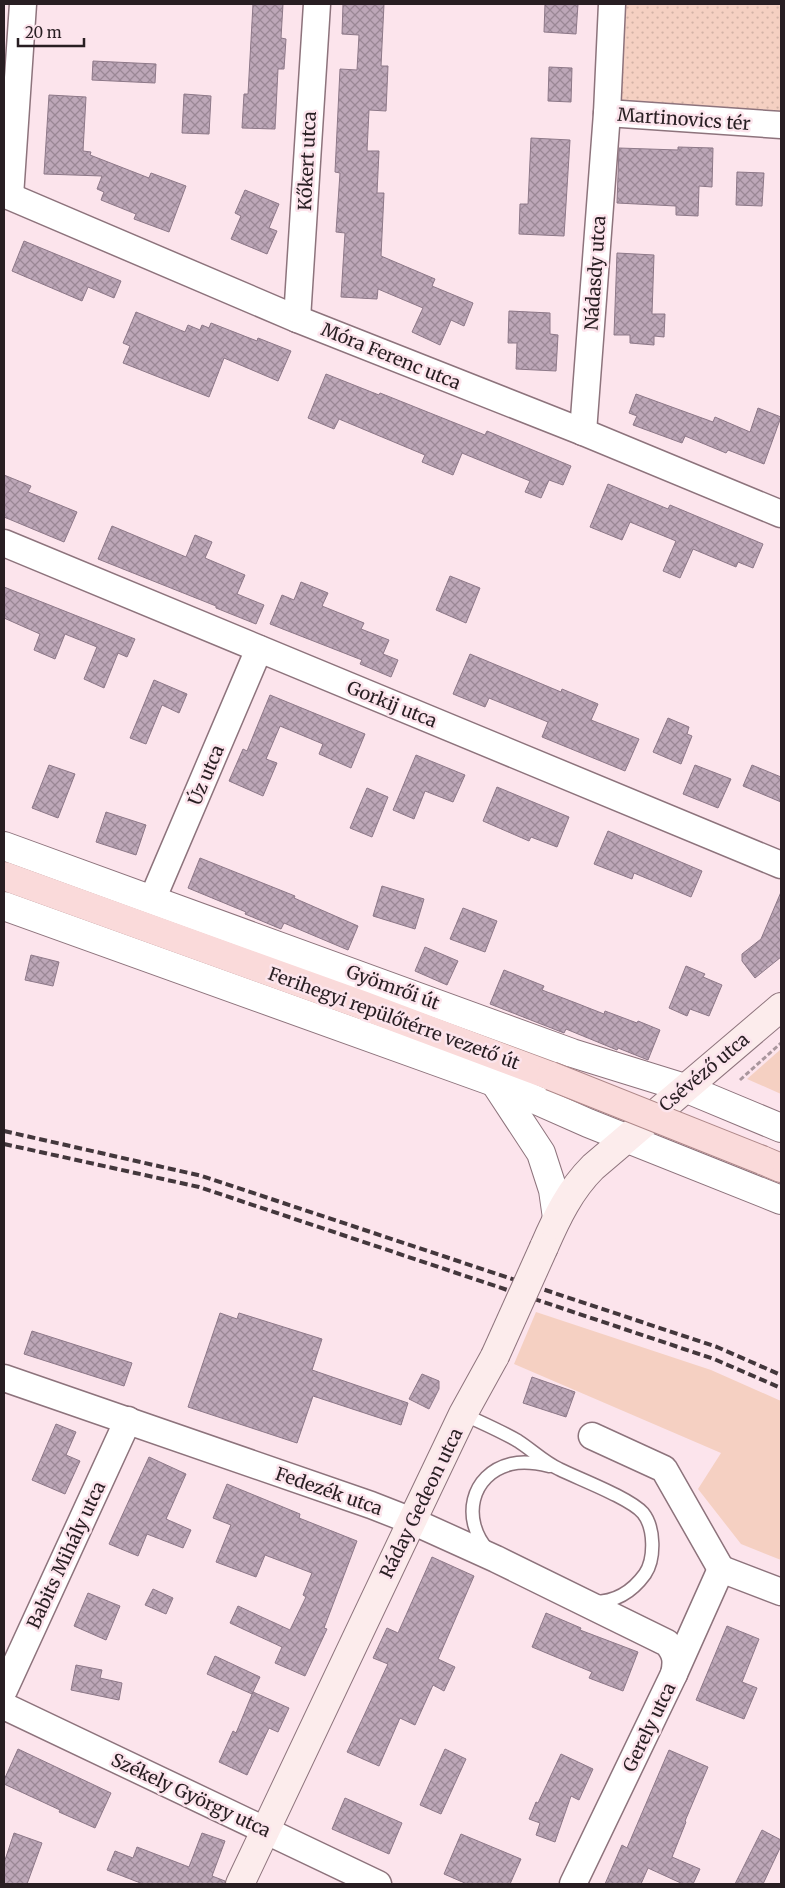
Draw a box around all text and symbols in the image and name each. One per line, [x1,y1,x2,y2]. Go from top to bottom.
scale bar [18,15,84,47]
text: 20 m [25,23,62,42]
street label: Martinovics tér [617,103,751,135]
street label: Kőkert utca [293,110,321,211]
street label: Nádasdy utca [580,214,611,331]
street label: Móra Ferenc utca [318,318,464,395]
street label: Gorkij utca [344,676,441,733]
street label: Úz utca [183,741,229,809]
street label: Gyömrői út [343,959,443,1015]
street label: Ferihegyi repülőtérre vezető út [265,962,523,1074]
street label: Csévéző utca [654,1027,754,1116]
street label: Ráday Gedeon utca [375,1424,468,1582]
street label: Fedezék utca [272,1462,386,1520]
street label: Babits Mihály utca [22,1477,110,1632]
street label: Gerely utca [618,1678,681,1775]
street label: Székely György utca [108,1748,275,1842]

